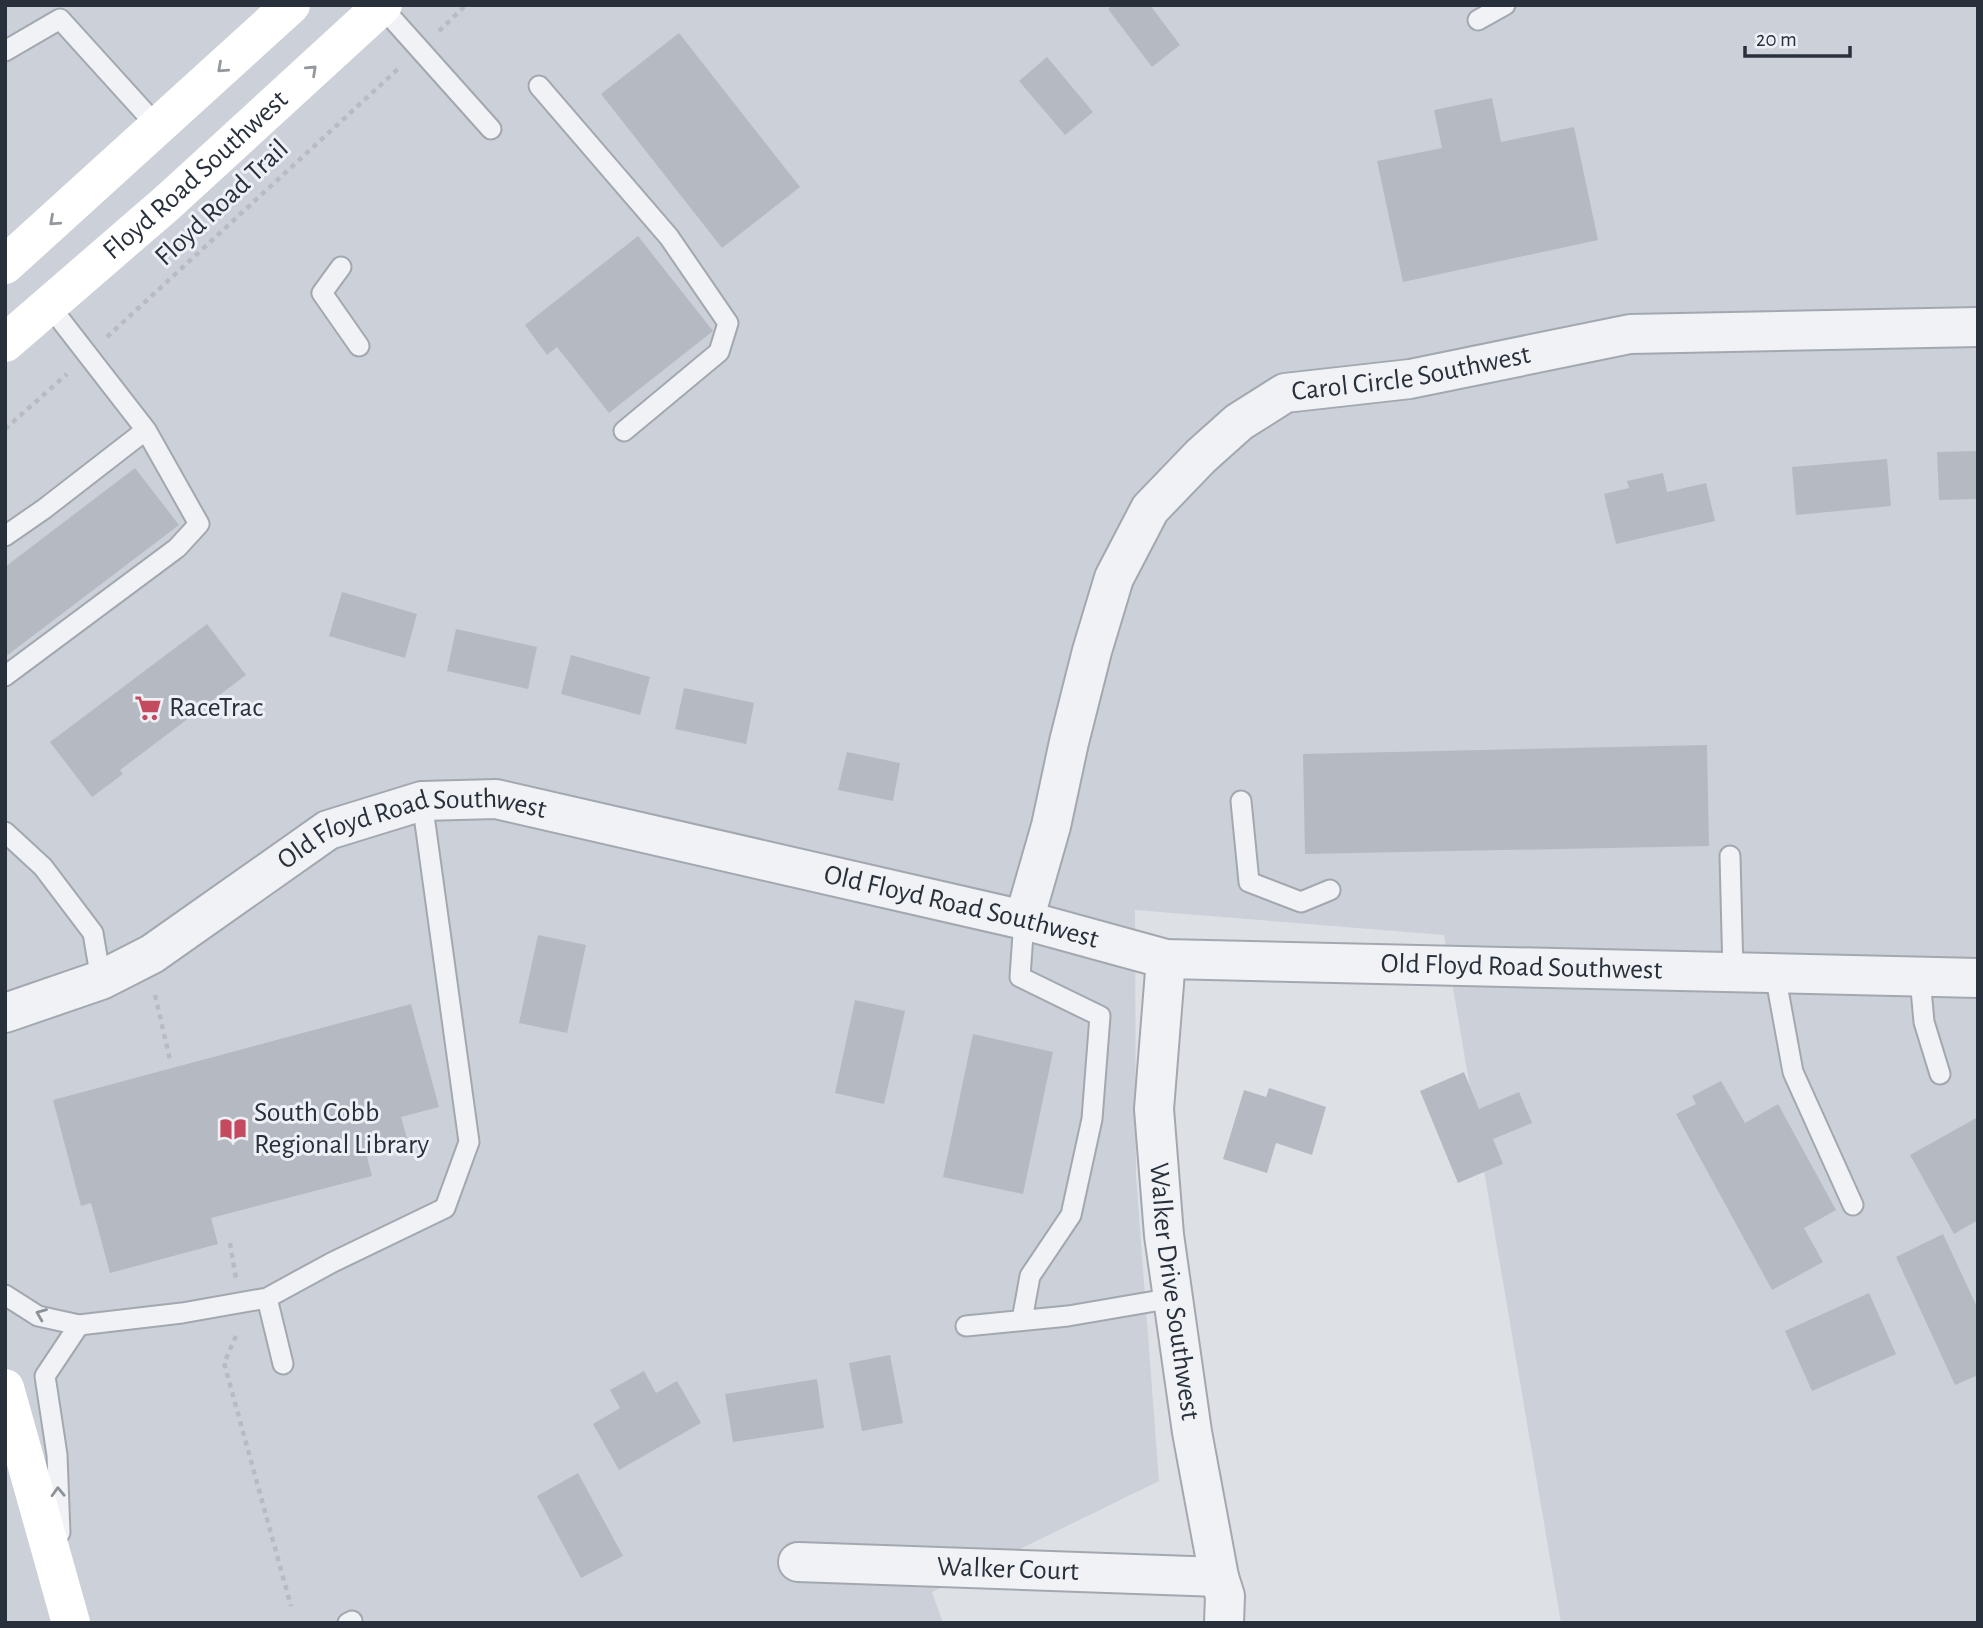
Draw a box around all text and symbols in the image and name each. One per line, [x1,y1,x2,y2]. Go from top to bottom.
scale bar [1745,14,1850,58]
text: 20 m [1756,29,1797,50]
one-way arrow [217,59,230,72]
one-way arrow [304,65,317,78]
street label: Floyd Road Southwest [98,85,294,265]
street label: Floyd Road Trail [150,135,294,271]
one-way arrow [49,212,62,225]
street label: Carol Circle Southwest [1290,341,1533,406]
supermarket icon: RaceTrac [133,693,163,723]
place label: RaceTrac [169,694,263,722]
street label: Old Floyd Road Southwest [273,785,549,875]
street label: Old Floyd Road Southwest [821,861,1102,954]
street label: Old Floyd Road Southwest [1380,950,1663,985]
place label: South Cobb Regional Library [254,1099,429,1159]
library icon: South Cobb Regional Library [218,1114,248,1144]
street label: Walker Drive Southwest [1144,1161,1204,1422]
one-way arrow [35,1309,47,1323]
one-way arrow [51,1486,66,1497]
street label: Walker Court [936,1553,1079,1586]

